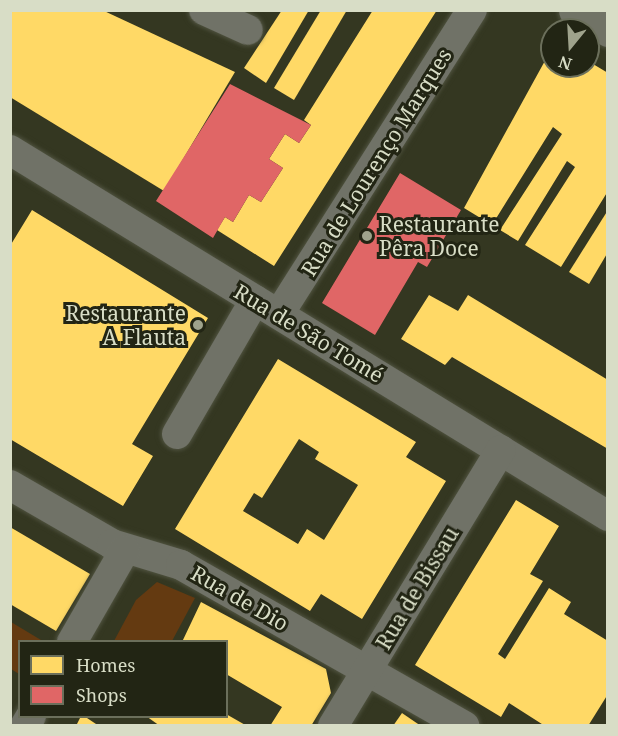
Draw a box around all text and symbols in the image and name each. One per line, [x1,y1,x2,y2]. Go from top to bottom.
north arrow [540,18,600,78]
street label: Rua de Lourenço Marques [296,44,456,280]
text: N [556,51,574,76]
place label: Restaurante Pêra Doce [379,211,499,261]
marker: Restaurante Pêra Doce [360,229,374,243]
street label: Rua de São Tomé [230,278,388,388]
place label: Restaurante A Flauta [66,300,186,350]
marker: Restaurante A Flauta [191,318,205,332]
street label: Rua de Bissau [371,522,463,654]
street label: Rua de Dio [187,560,293,636]
legend [18,640,228,718]
text: Homes [76,653,135,677]
text: Shops [76,683,127,707]

